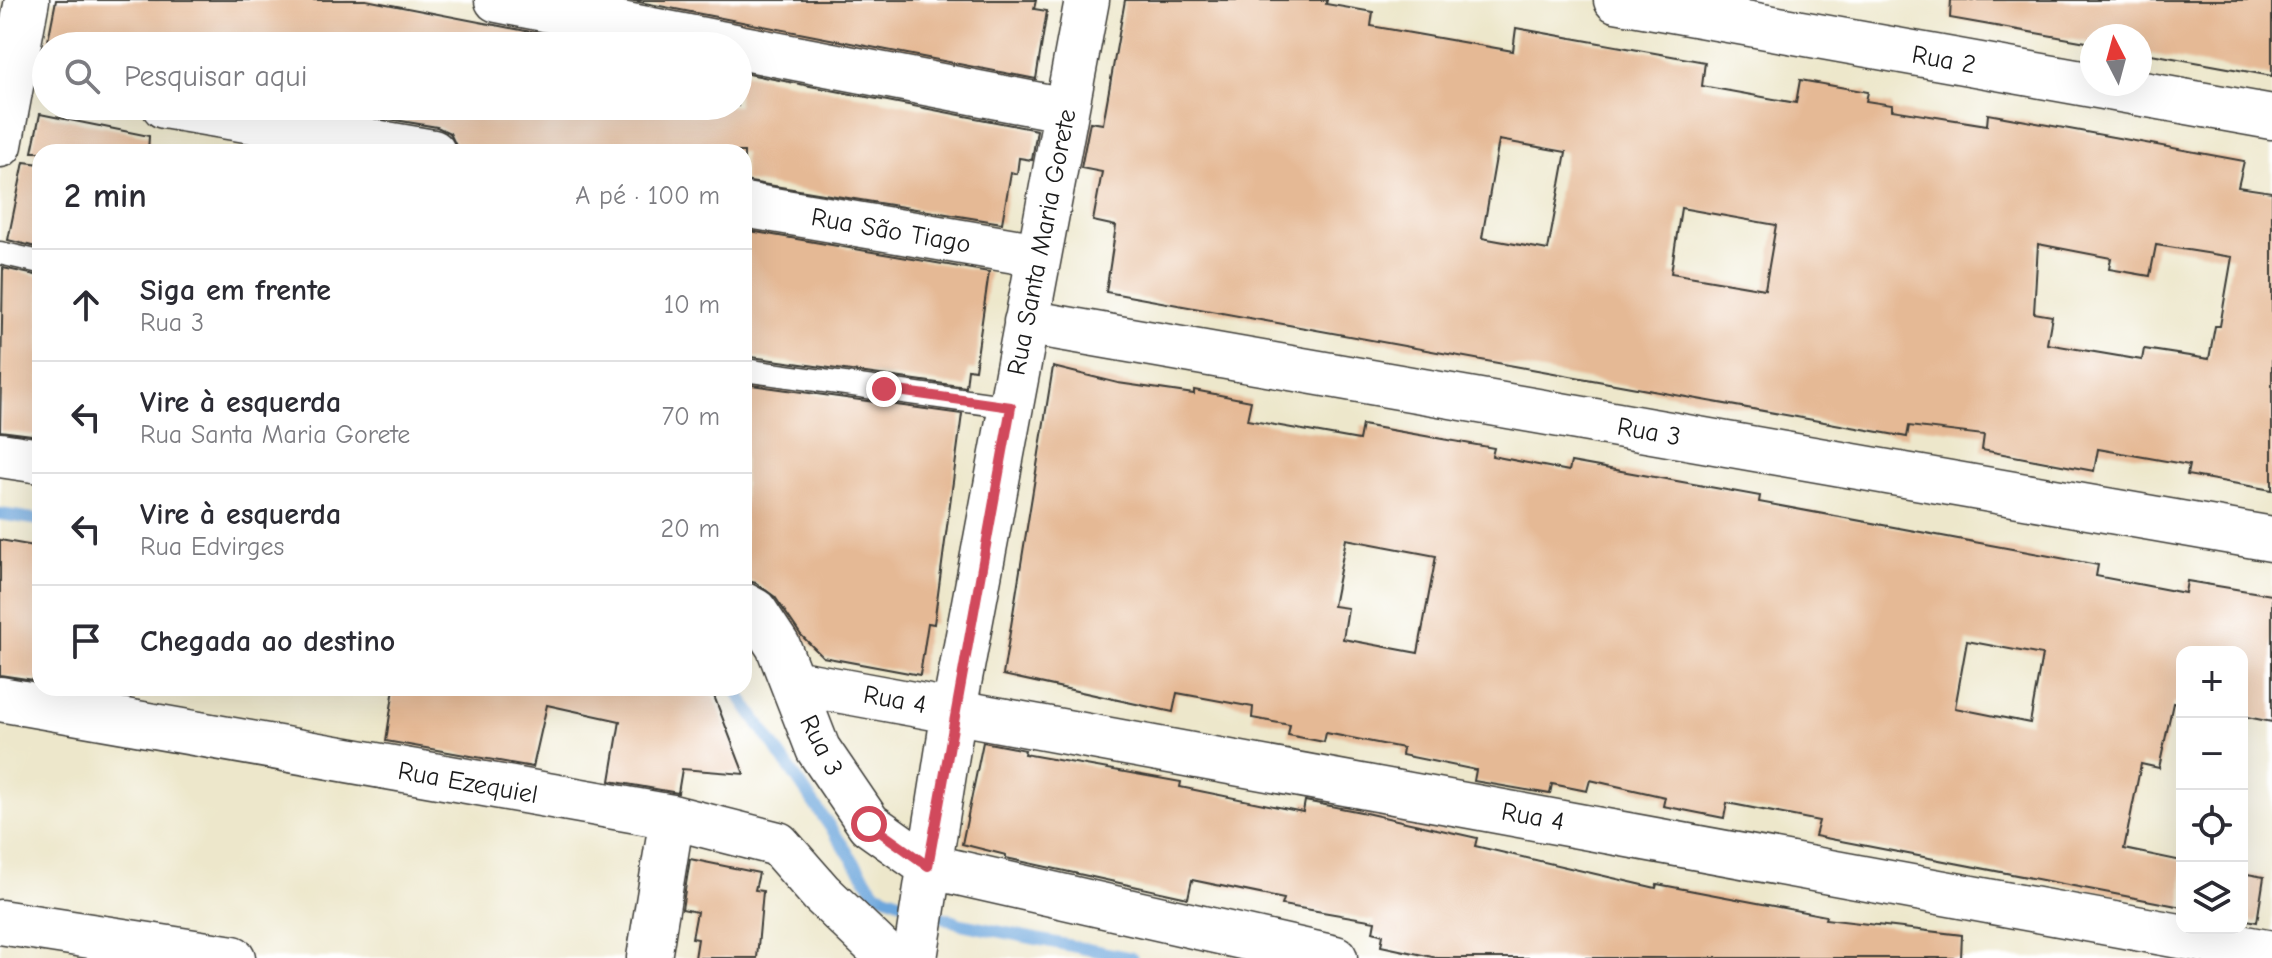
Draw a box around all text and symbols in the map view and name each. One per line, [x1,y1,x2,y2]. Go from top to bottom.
north arrow [2080,24,2152,96]
search box [32,32,752,120]
street label: Rua 2 [1909,40,1978,80]
icon: search [60,54,104,98]
text: Pesquisar aqui [124,59,307,94]
street label: Rua Santa Maria Gorete [1001,107,1082,378]
text: 2 min [64,176,147,216]
text: A pé · 100 m [575,181,720,211]
street label: Rua São Tiago [809,202,973,260]
text: Siga em frente [140,273,331,308]
icon: ahead [64,283,108,327]
text: 10 m [664,290,720,320]
text: Rua 3 [140,308,204,338]
route end [866,371,902,407]
text: Vire à esquerda [140,385,341,420]
icon: left [64,395,108,439]
text: 70 m [662,402,720,432]
street label: Rua 3 [1615,412,1683,452]
text: Rua Santa Maria Gorete [140,420,410,450]
text: Vire à esquerda [140,497,341,532]
icon: left [64,507,108,551]
text: 20 m [660,514,720,544]
text: Rua Edvirges [140,532,284,562]
icon: arrive [64,619,108,663]
text: Chegada ao destino [140,624,395,659]
map controls [2176,646,2248,934]
button: + [2176,646,2248,718]
street label: Rua 4 [861,680,929,720]
street label: Rua 3 [793,710,849,781]
button: − [2176,718,2248,790]
street label: Rua Ezequiel [395,756,540,810]
button: locate [2176,790,2248,862]
street label: Rua 4 [1499,797,1567,837]
route start [851,806,887,842]
button: layers [2176,862,2248,934]

